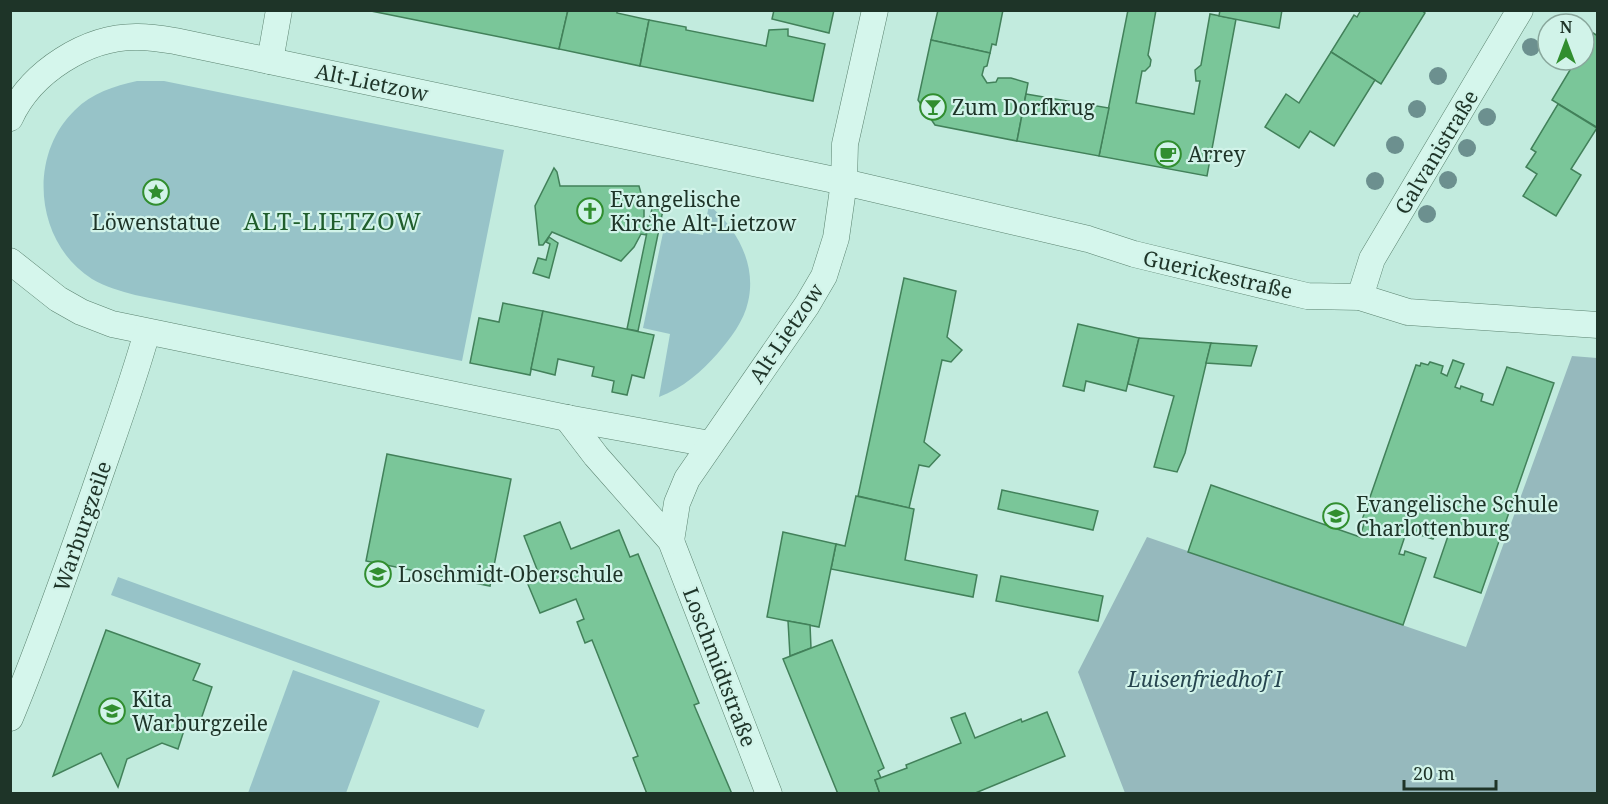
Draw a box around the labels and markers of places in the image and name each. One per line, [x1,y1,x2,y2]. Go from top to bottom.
bar icon: Zum Dorfkrug [918,92,948,122]
place label: Zum Dorfkrug [952,93,1096,121]
cafe icon: Arrey [1153,139,1183,169]
place label: Arrey [1188,140,1246,168]
place icon: Löwenstatue [141,177,171,207]
place label: Evangelische Kirche Alt-Lietzow [610,185,797,237]
church icon: Evangelische Kirche Alt-Lietzow [575,196,605,226]
place label: Löwenstatue [92,208,220,236]
place label: Evangelische Schule Charlottenburg [1356,490,1558,542]
school or university icon: Evangelische Schule Charlottenburg [1321,501,1351,531]
school or university icon: Loschmidt-Oberschule [363,559,393,589]
place label: Loschmidt-Oberschule [398,560,624,588]
place label: Kita Warburgzeile [132,685,268,737]
school or university icon: Kita Warburgzeile [97,696,127,726]

